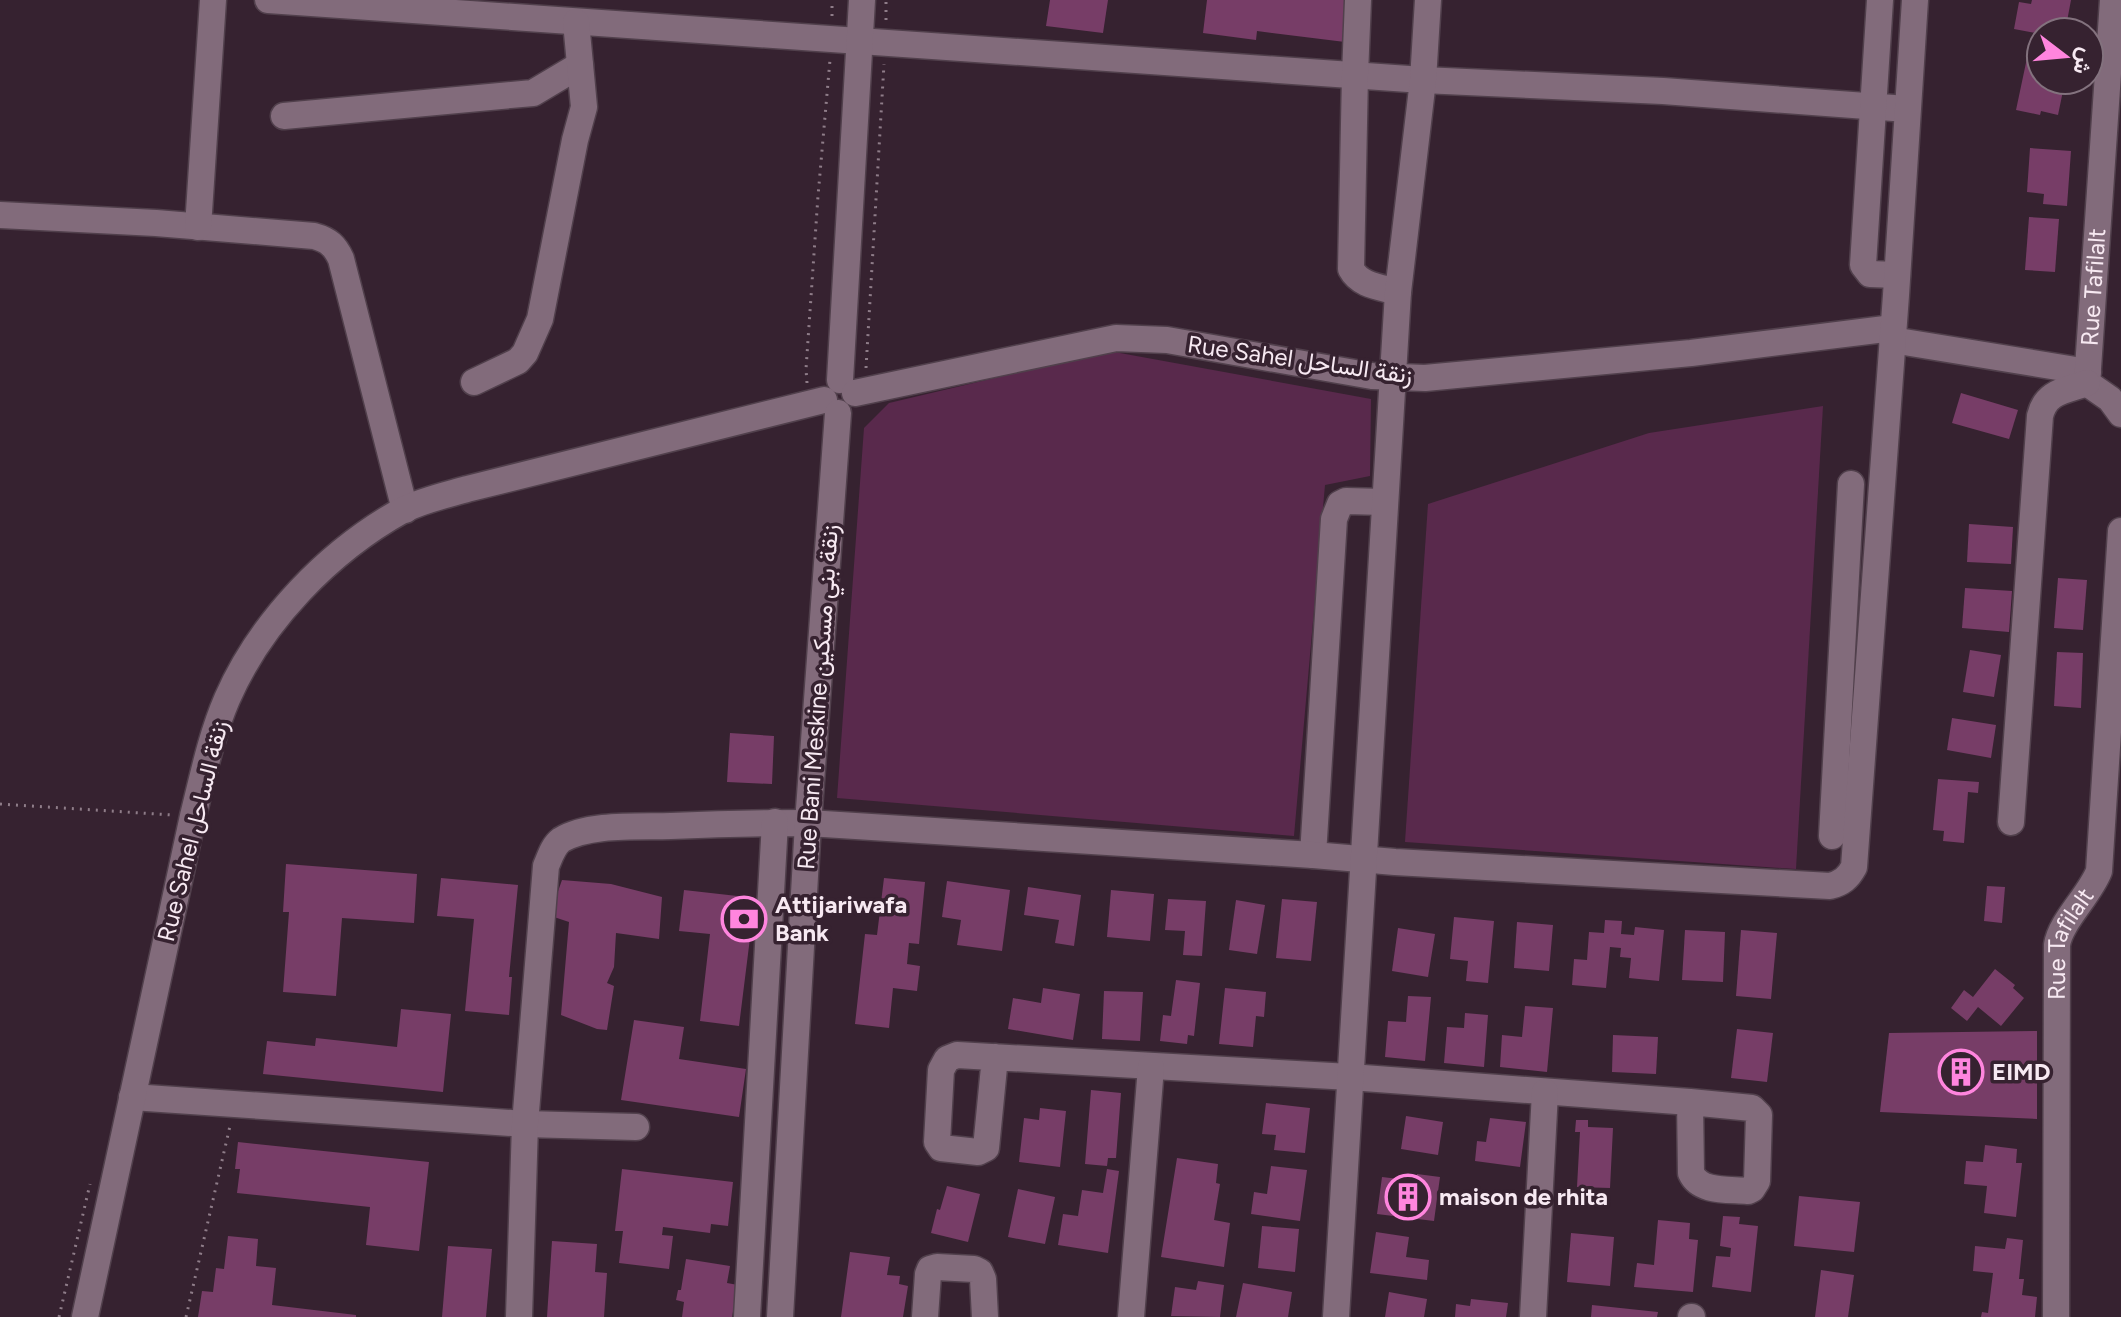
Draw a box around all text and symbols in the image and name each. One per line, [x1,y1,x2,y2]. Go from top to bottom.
north arrow [2025,16,2105,96]
text: ش [2067,45,2100,78]
street label: Rue Tafilalt [2075,227,2111,347]
street label: Rue Sahel زنقة الساحل [1185,329,1415,391]
street label: Rue Bani Meskine زنقة بني مسكين [791,523,849,871]
street label: Rue Sahel زنقة الساحل [151,717,235,945]
street label: Rue Tafilalt [2042,882,2100,1000]
place label: Attijariwafa Bank [775,890,907,947]
bank icon: Attijariwafa Bank [720,895,768,943]
building icon: EIMD [1937,1048,1985,1096]
place label: EIMD [1992,1057,2050,1086]
building icon: maison de rhita [1384,1173,1432,1221]
place label: maison de rhita [1439,1182,1608,1211]

